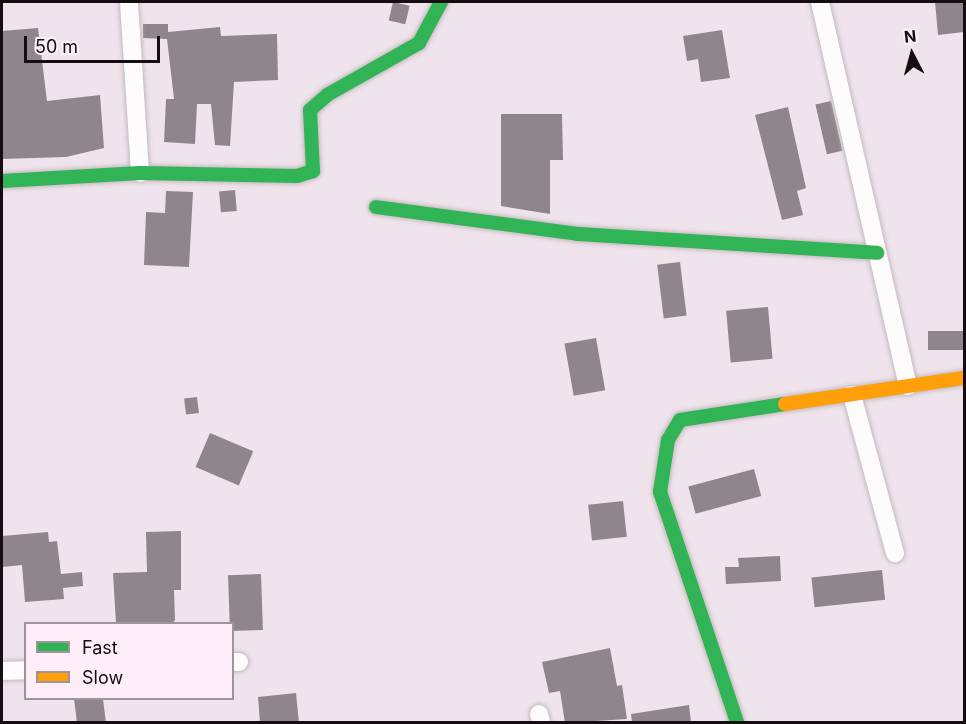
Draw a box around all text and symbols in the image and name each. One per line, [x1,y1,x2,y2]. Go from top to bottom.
scale bar [27,24,164,62]
north arrow [882,24,942,84]
text: N [903,26,917,47]
text: 50 m [35,36,78,57]
legend [24,622,234,700]
text: Fast [82,637,118,658]
text: Slow [82,667,123,688]

